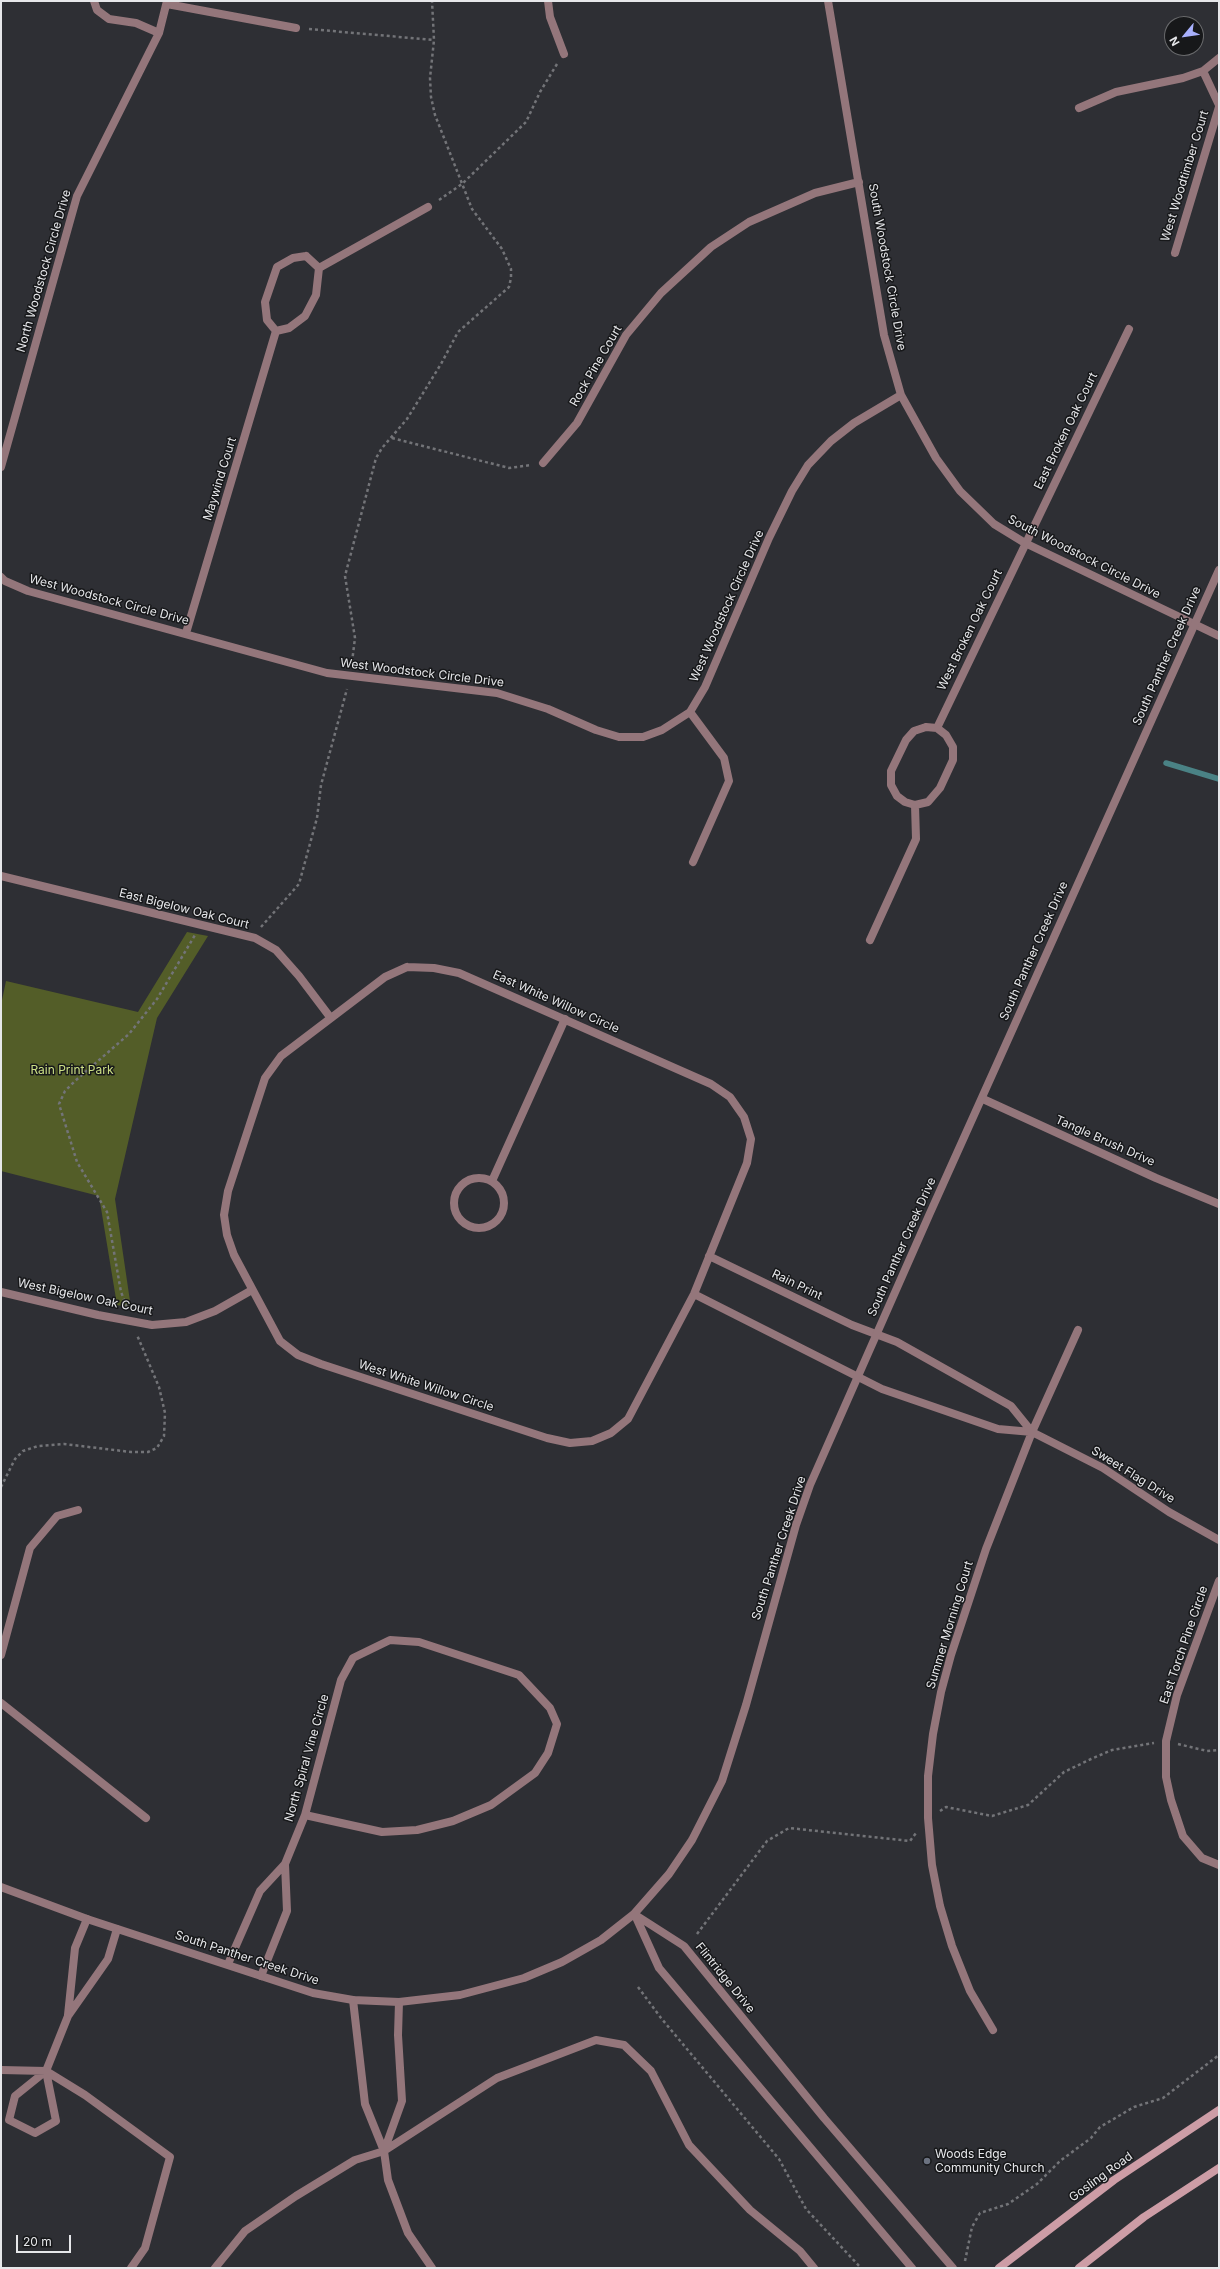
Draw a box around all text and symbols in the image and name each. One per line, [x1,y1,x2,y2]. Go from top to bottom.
north arrow [1164,16,1204,56]
text: N [1166,34,1183,48]
street label: West Woodtimber Court [1158,109,1212,243]
street label: South Woodstock Circle Drive [865,182,909,352]
street label: North Woodstock Circle Drive [14,188,74,354]
street label: Rock Pine Court [567,323,625,409]
street label: East Broken Oak Court [1031,370,1101,492]
street label: Maywind Court [200,436,240,522]
street label: South Woodstock Circle Drive [1005,512,1163,602]
street label: West Woodstock Circle Drive [687,528,767,684]
street label: West Broken Oak Court [934,567,1006,693]
street label: West Woodstock Circle Drive [28,572,190,628]
street label: South Panther Creek Drive [1130,584,1204,728]
street label: West Woodstock Circle Drive [339,656,505,690]
street label: South Panther Creek Drive [997,879,1071,1023]
street label: East Bigelow Oak Court [118,886,250,932]
street label: East White Willow Circle [490,968,622,1036]
park label: Rain Print Park [30,1063,114,1077]
street label: Tangle Brush Drive [1053,1113,1157,1169]
street label: South Panther Creek Drive [865,1175,939,1319]
street label: Rain Print [770,1267,824,1303]
street label: West Bigelow Oak Court [16,1276,154,1318]
street label: West White Willow Circle [357,1357,495,1415]
street label: Sweet Flag Drive [1089,1444,1177,1506]
street label: South Panther Creek Drive [749,1474,809,1622]
street label: Summer Morning Court [924,1559,976,1691]
street label: East Torch Pine Circle [1157,1584,1211,1706]
street label: North Spiral Vine Circle [282,1692,332,1824]
street label: South Panther Creek Drive [173,1928,321,1988]
street label: Flintridge Drive [692,1940,758,2016]
place label: Woods Edge Community Church [935,2147,1045,2175]
street label: Gosling Road [1066,2149,1136,2205]
marker: Woods Edge Community Church [922,2156,932,2166]
scale bar [18,2227,73,2253]
text: 20 m [23,2234,52,2249]

